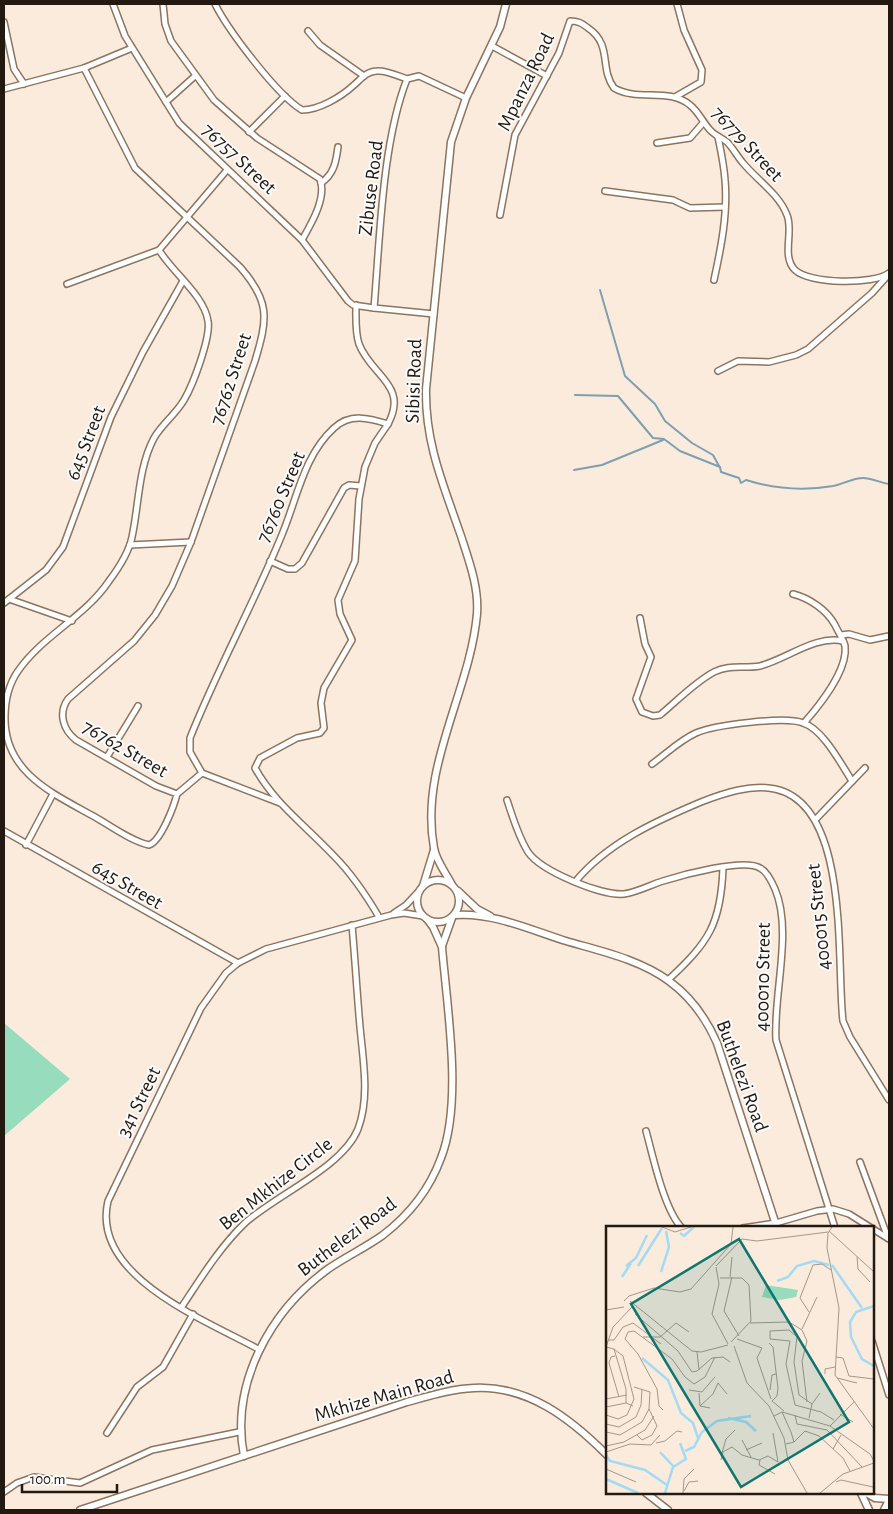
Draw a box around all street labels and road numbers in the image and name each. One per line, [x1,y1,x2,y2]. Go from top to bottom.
street label: Mpanza Road [494,30,558,134]
street label: 76779 Street [708,103,787,186]
street label: 76757 Street [198,120,280,198]
street label: Zibuse Road [355,139,387,237]
street label: 76762 Street [207,330,255,427]
street label: Sibisi Road [403,338,425,424]
street label: 645 Street [63,403,109,483]
street label: 76760 Street [253,448,309,545]
street label: 76762 Street [79,717,172,782]
street label: 645 Street [88,857,166,913]
street label: 400015 Street [803,862,835,971]
street label: 400010 Street [752,922,774,1032]
street label: Buthelezi Road [713,1017,771,1135]
street label: 341 Street [114,1063,165,1140]
street label: Ben Mkhize Circle [216,1134,336,1234]
street label: Buthelezi Road [294,1194,400,1280]
street label: Mkhize Main Road [312,1367,456,1425]

